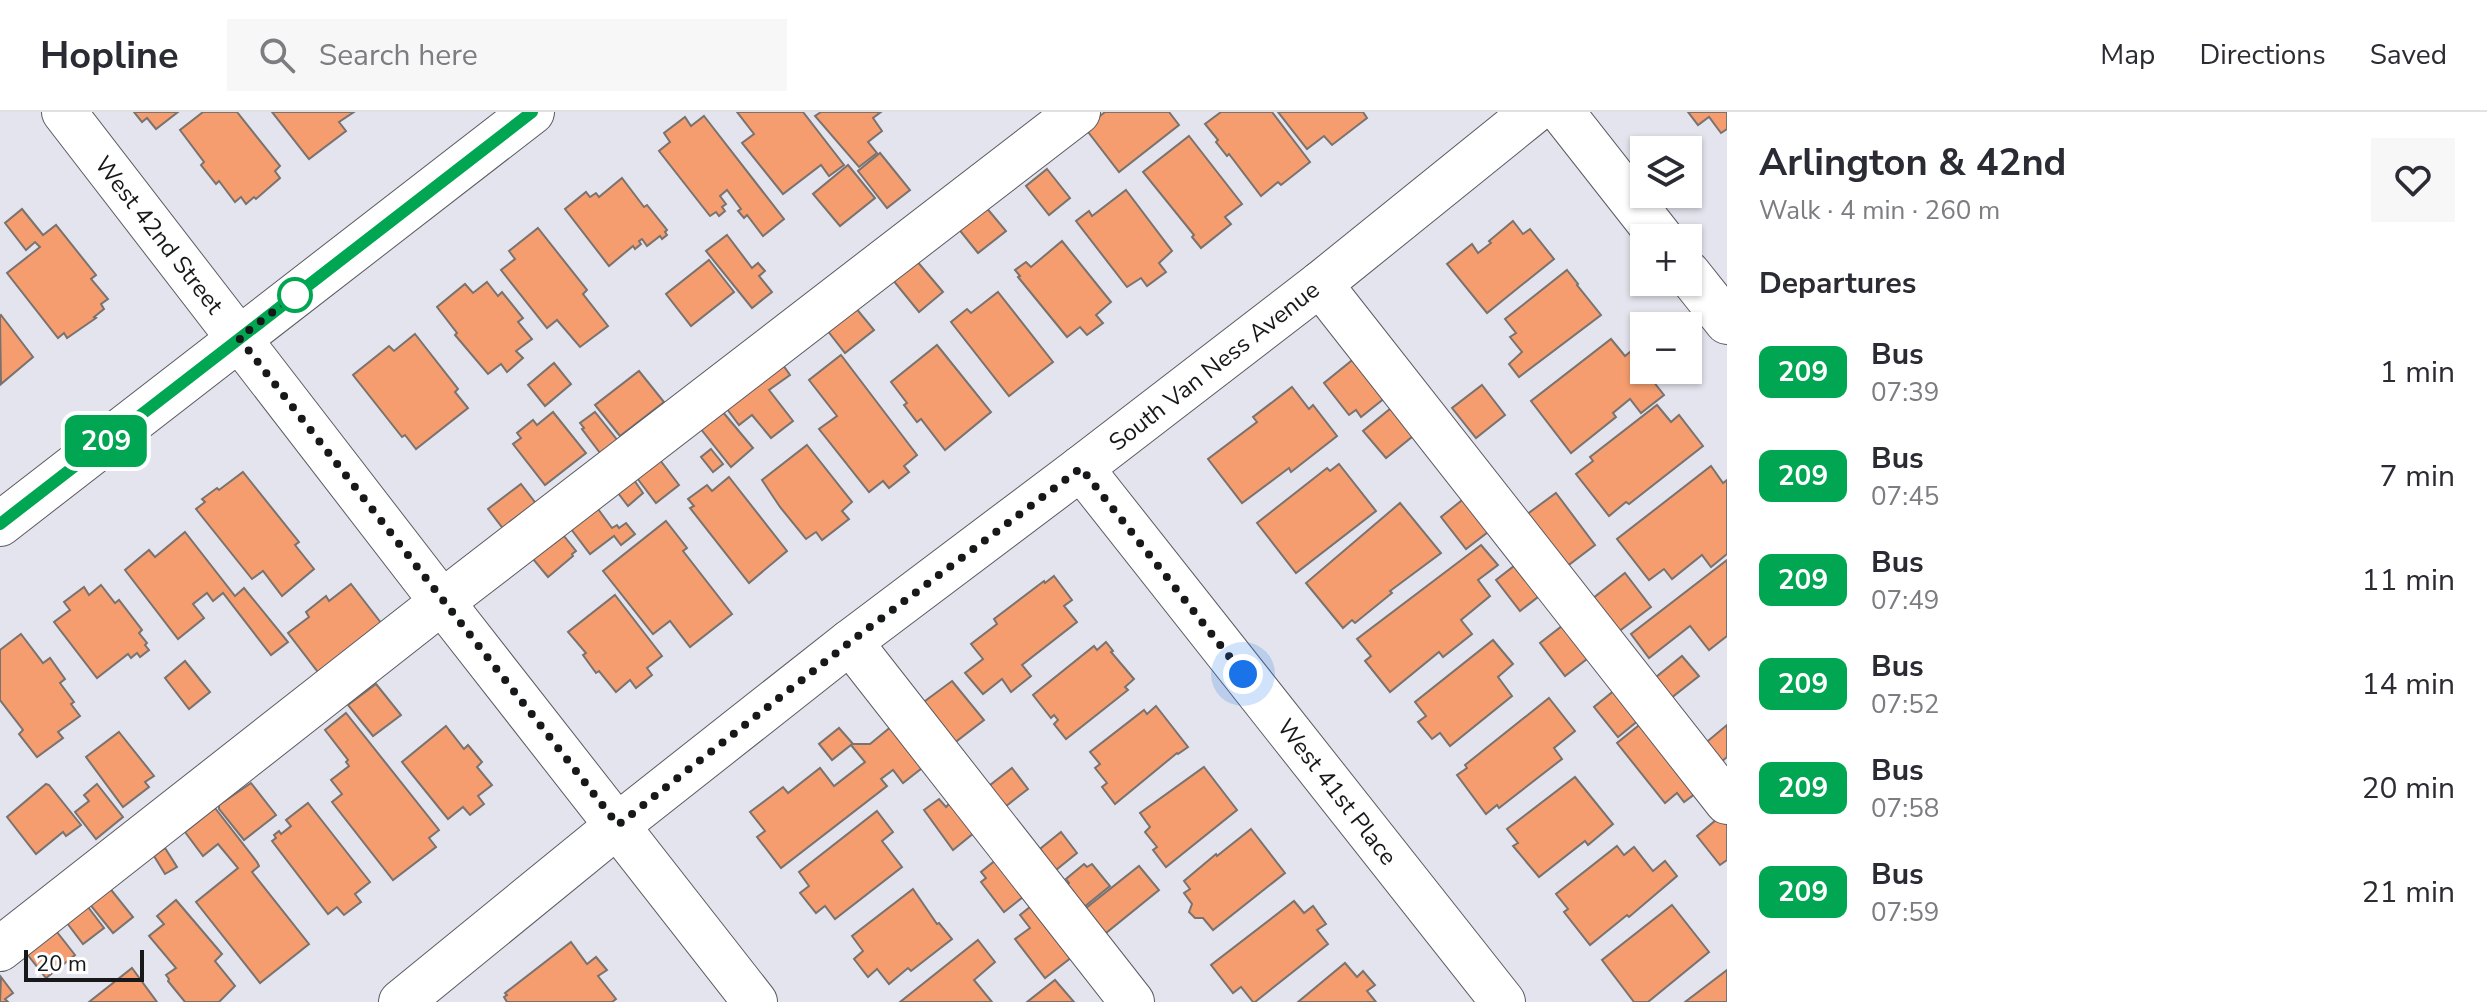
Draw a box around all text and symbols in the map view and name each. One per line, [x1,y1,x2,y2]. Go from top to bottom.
search box [227,19,787,91]
text: Hopline [40,30,179,81]
icon: search [255,33,299,77]
text: Search here [319,35,478,76]
text: Map [2100,36,2155,74]
text: Directions [2199,36,2326,74]
text: Saved [2370,36,2447,74]
map controls [1630,136,1702,384]
button: layers [1630,136,1702,208]
text: Arlington & 42nd [1759,137,2066,188]
button: heart [2371,138,2455,222]
street label: West 42nd Street [87,150,231,321]
text: Walk · 4 min · 260 m [1759,193,2000,228]
button: + [1630,224,1702,296]
text: Departures [1759,263,1916,304]
street label: South Van Ness Avenue [1102,274,1326,458]
unlabelled marker [278,278,312,312]
button: − [1630,312,1702,384]
text: Bus [1871,334,1924,375]
text: 1 min [2380,352,2455,393]
text: 209 [1778,353,1828,391]
text: 07:39 [1871,375,1939,410]
line badge: 209 [60,415,152,467]
text: 209 [81,422,131,460]
text: Bus [1871,438,1924,479]
text: 7 min [2380,456,2455,497]
text: 209 [1778,457,1828,495]
text: 07:45 [1871,479,1939,514]
text: Bus [1871,542,1924,583]
text: 11 min [2362,560,2455,601]
text: 209 [1778,561,1828,599]
text: 07:49 [1871,583,1939,618]
text: Bus [1871,646,1924,687]
your location [1223,654,1263,694]
text: 14 min [2362,664,2455,705]
text: 209 [1778,665,1828,703]
text: 07:52 [1871,687,1939,722]
street label: West 41st Place [1270,712,1404,872]
text: Bus [1871,750,1924,791]
text: 20 min [2362,768,2455,809]
text: 209 [1778,769,1828,807]
text: 07:58 [1871,791,1939,826]
text: Bus [1871,854,1924,895]
text: 21 min [2362,872,2455,913]
text: 209 [1778,873,1828,911]
text: 07:59 [1871,895,1939,930]
scale bar [24,946,144,982]
text: 20 m [36,949,87,979]

